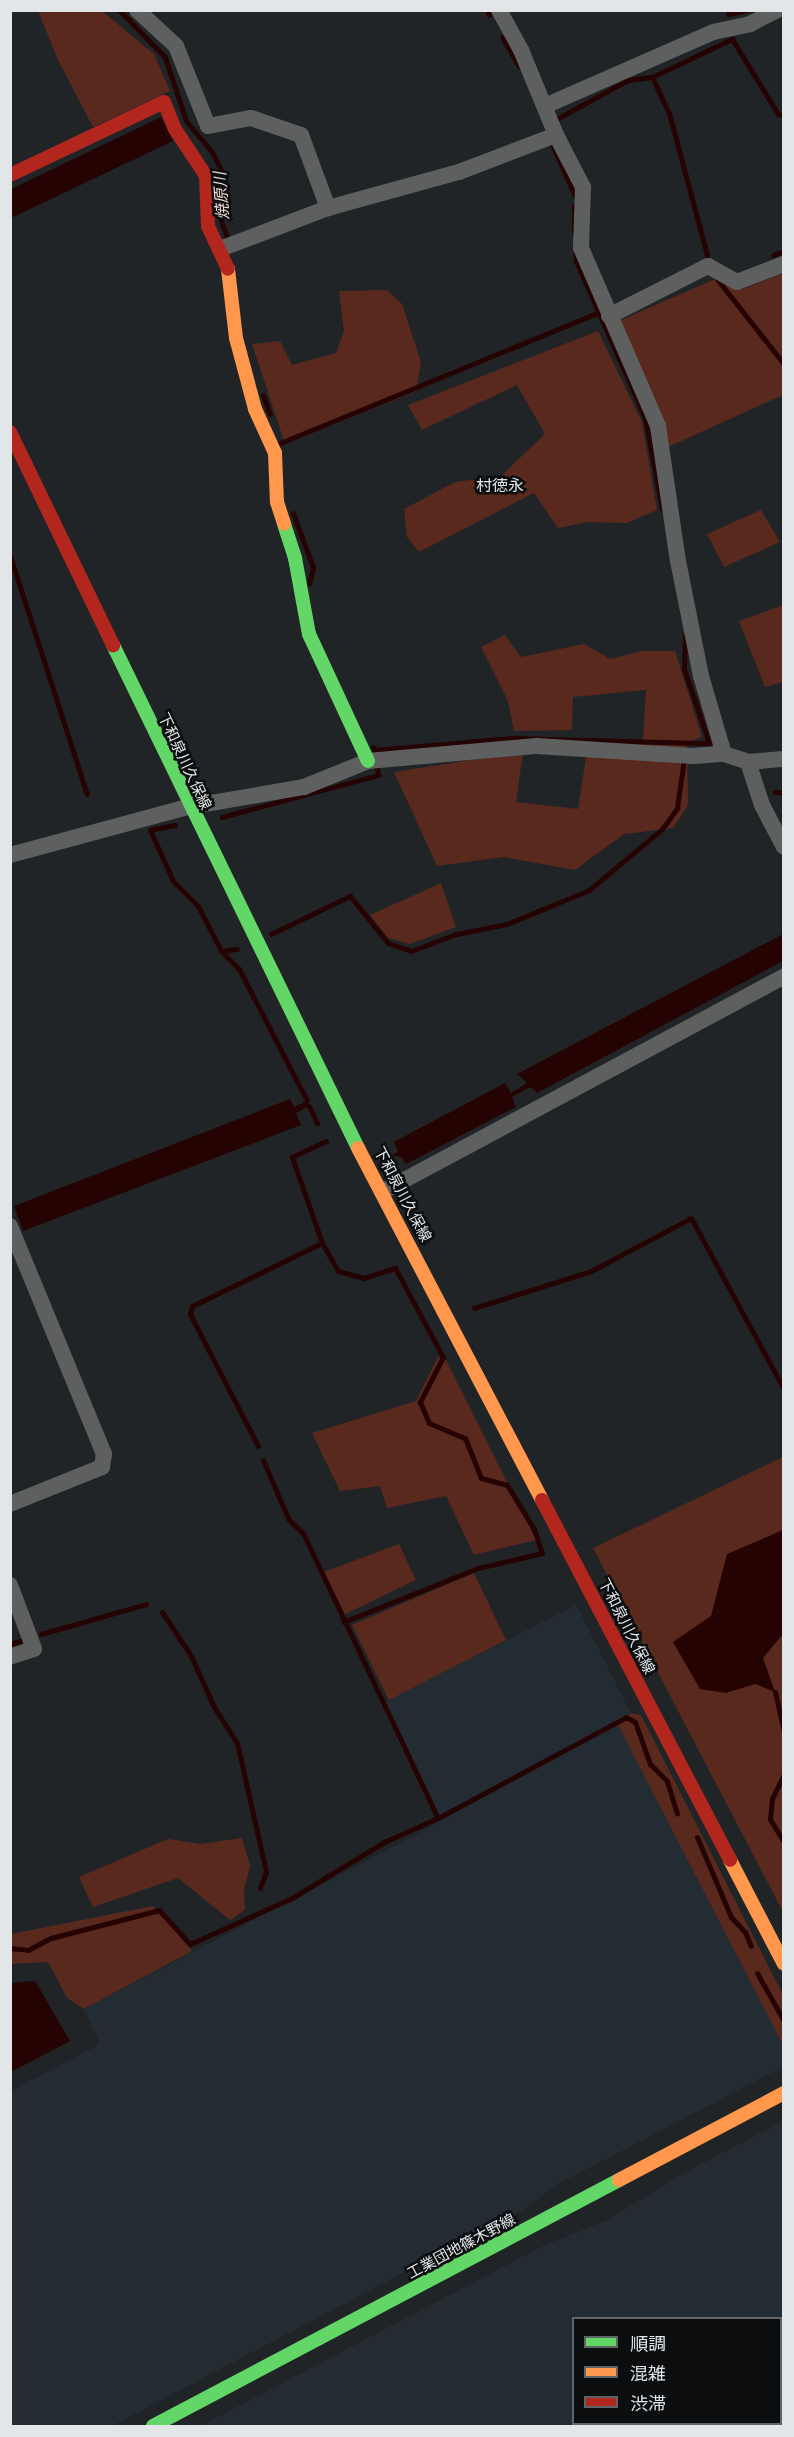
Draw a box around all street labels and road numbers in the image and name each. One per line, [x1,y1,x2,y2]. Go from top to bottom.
street label: 下和泉川久保線 [155,710,215,812]
street label: 下和泉川久保線 [370,1143,436,1245]
street label: 下和泉川久保線 [595,1575,659,1677]
street label: 工業団地篠木野線 [404,2210,518,2282]

